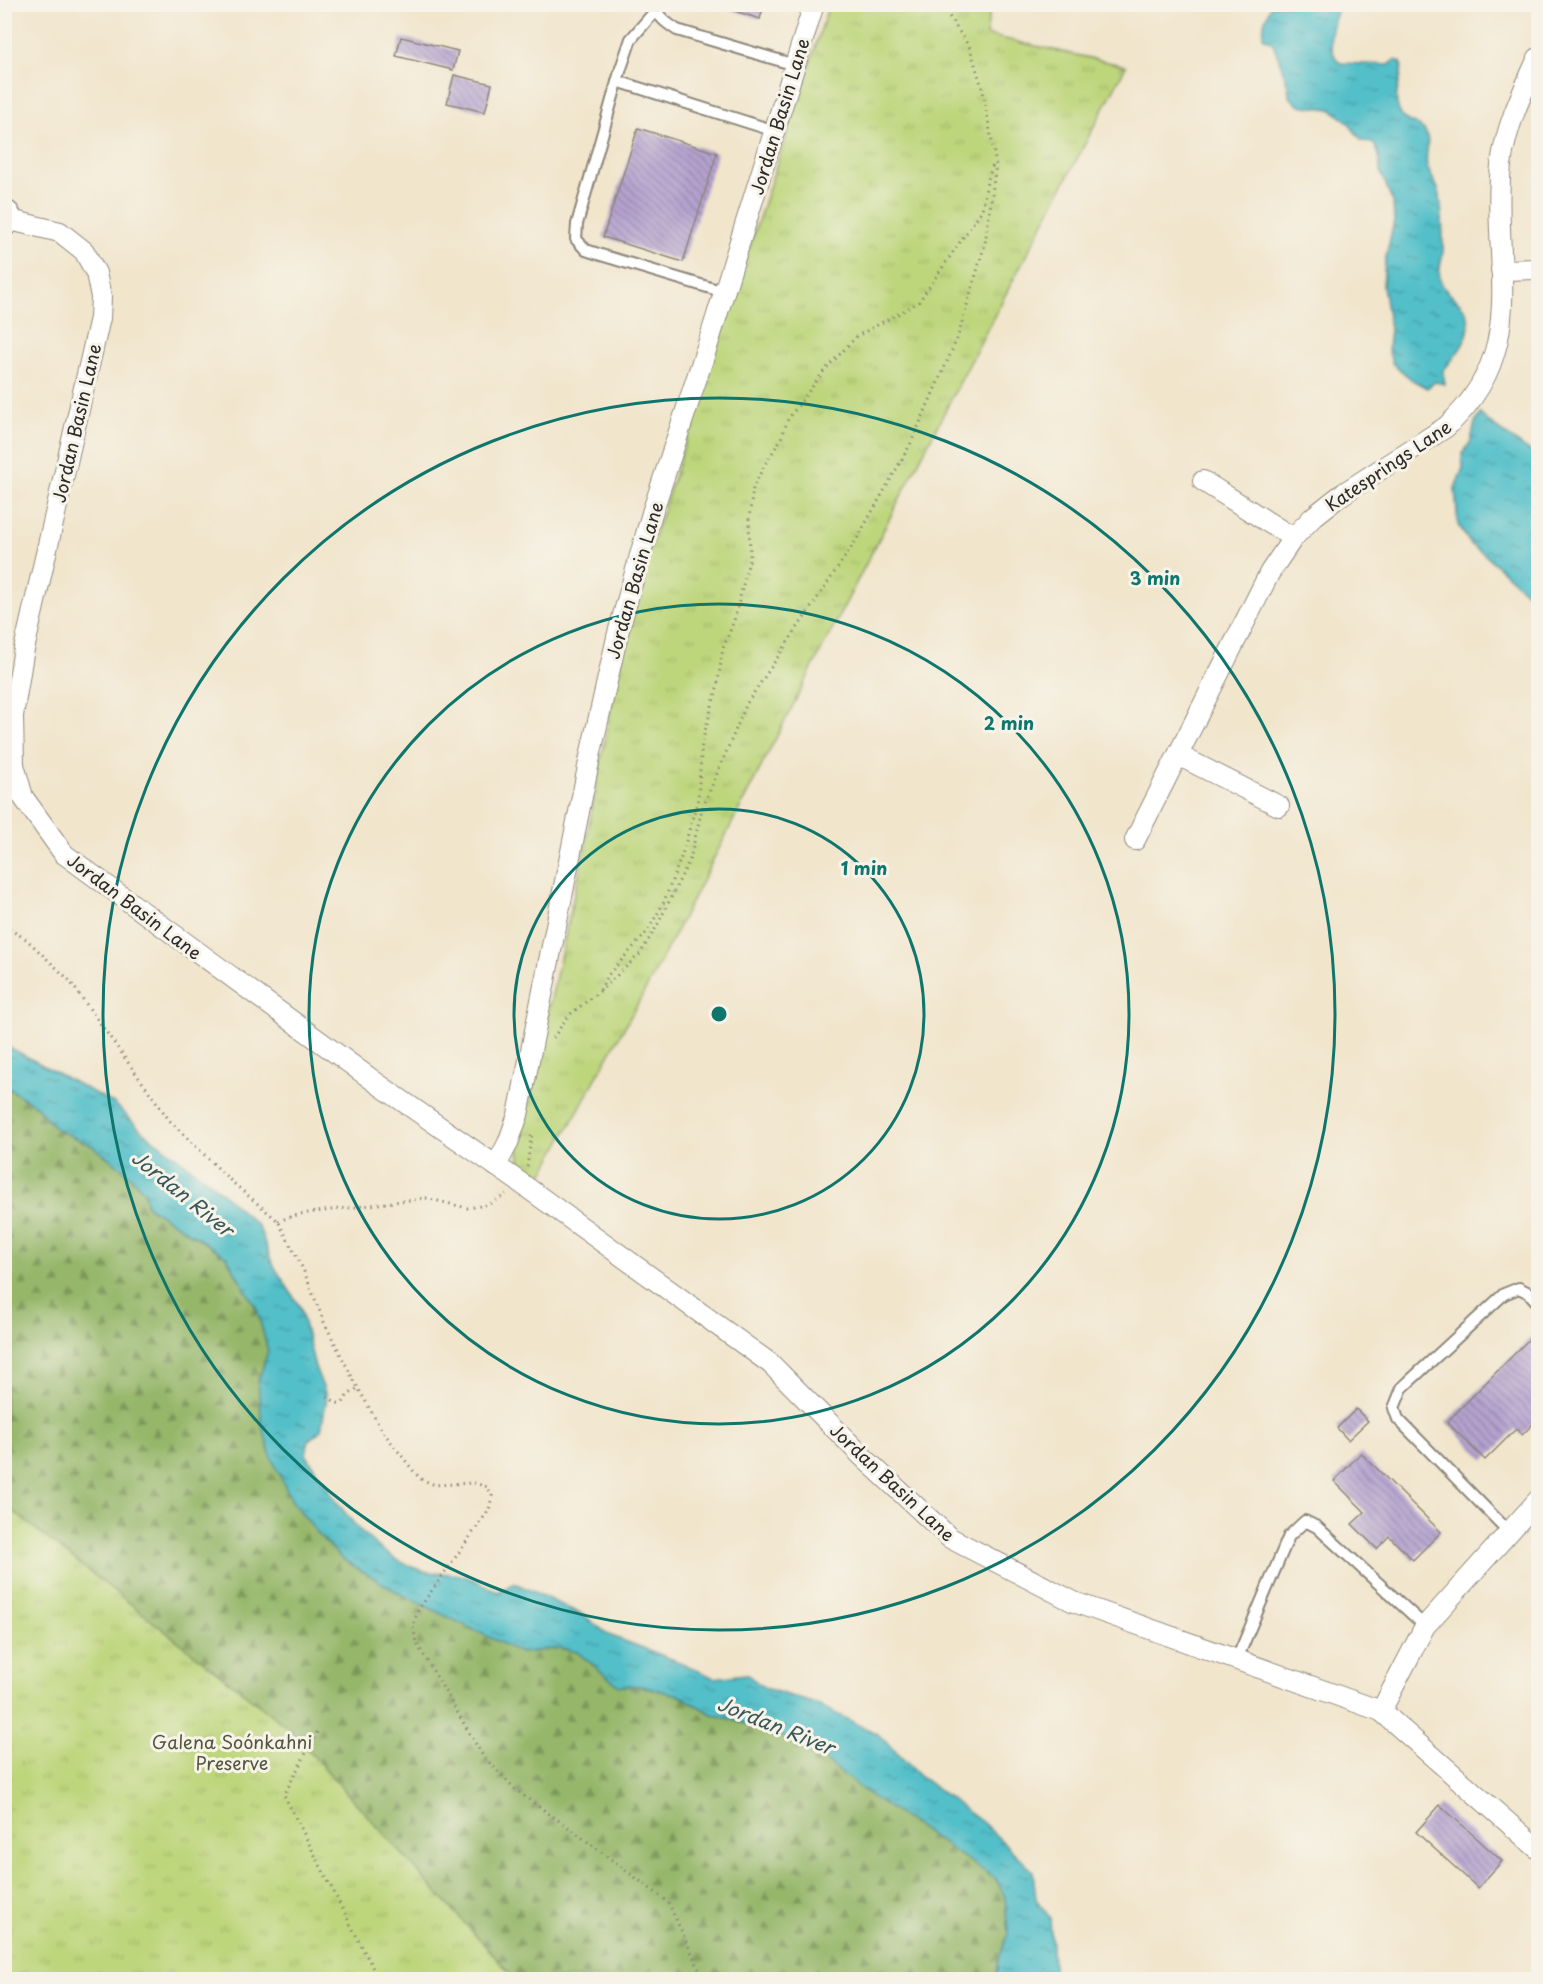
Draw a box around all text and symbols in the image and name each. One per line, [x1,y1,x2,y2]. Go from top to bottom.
street label: Jordan Basin Lane [742,34,816,198]
street label: Jordan Basin Lane [45,341,107,505]
street label: Katesprings Lane [1319,413,1457,517]
street label: Jordan Basin Lane [599,498,669,662]
text: 3 min [1130,564,1180,591]
text: 2 min [984,709,1034,736]
street label: Jordan Basin Lane [62,846,208,966]
text: 1 min [841,854,887,881]
centre of rings [709,1004,729,1024]
water label: Jordan River [126,1142,243,1245]
street label: Jordan Basin Lane [824,1417,962,1547]
water label: Jordan River [713,1688,841,1763]
park label: Galena Soónkahni Preserve [152,1728,312,1776]

